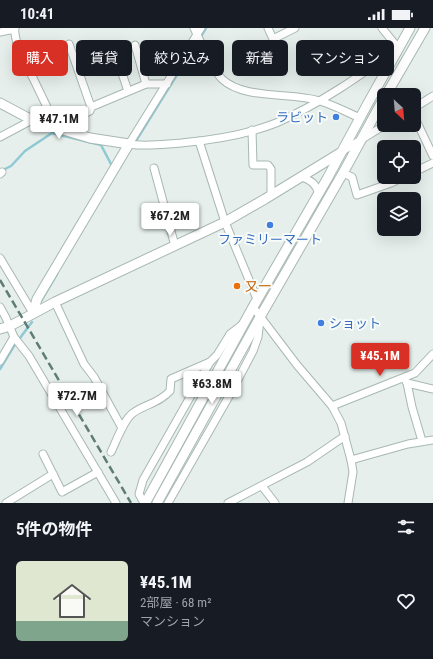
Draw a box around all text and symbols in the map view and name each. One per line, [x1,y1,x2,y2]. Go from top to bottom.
text: 10:41 [20,5,54,23]
chip: 購入 [12,40,68,76]
chip: 賃貸 [76,40,132,76]
chip: 絞り込み [140,40,224,76]
chip: 新着 [232,40,288,76]
chip: マンション [296,40,394,76]
north arrow [377,88,421,132]
map controls [377,88,421,236]
pin: ¥47.1M [26,106,92,140]
place label: ラビット [276,110,328,125]
text: ¥47.1M [39,111,79,126]
marker: ラビット [331,112,341,122]
button: locate [377,140,421,184]
button: layers [377,192,421,236]
pin: ¥67.2M [137,203,203,237]
text: ¥67.2M [150,208,190,223]
marker: ファミリーマート [265,220,275,230]
place label: ファミリーマート [218,232,322,247]
place label: 又一 [245,279,271,294]
marker: 又一 [232,281,242,291]
place label: ショット [329,316,381,331]
marker: ショット [316,318,326,328]
pin: ¥45.1M [347,343,413,377]
text: ¥45.1M [360,348,400,363]
pin: ¥63.8M [179,371,245,405]
text: ¥63.8M [192,376,232,391]
pin: ¥72.7M [44,383,110,417]
text: ¥72.7M [57,388,97,403]
icon: filters [395,516,417,538]
text: 5件の物件 [16,519,93,539]
text: ¥45.1M [140,572,192,592]
icon: home [48,577,96,625]
icon: heart [395,590,417,612]
text: 2部屋 · 68 m² [140,595,211,610]
text: マンション [140,614,205,629]

